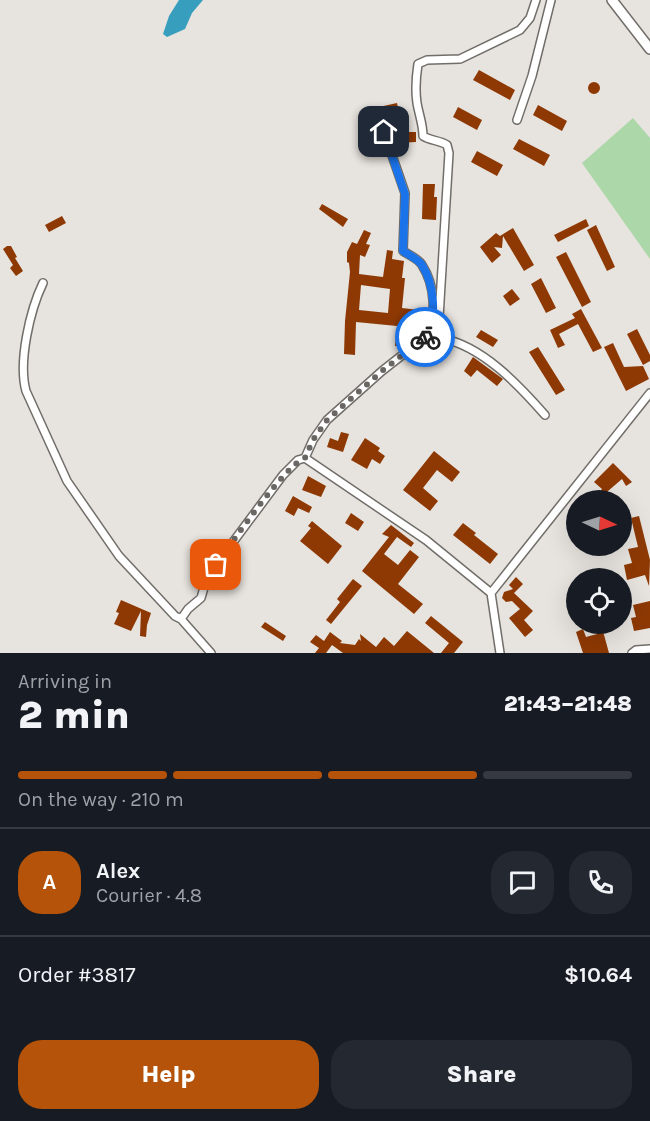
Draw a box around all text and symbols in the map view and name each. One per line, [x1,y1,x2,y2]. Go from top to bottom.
pin [358,106,409,157]
icon: home [367,115,400,148]
courier [395,307,455,367]
icon: bike [409,321,442,354]
north arrow [566,490,632,556]
map controls [566,490,632,634]
pin [190,539,241,590]
icon: bag [199,548,232,581]
button: locate [566,568,632,634]
text: Arriving in [18,670,112,693]
text: 21:43–21:48 [504,691,632,717]
text: 2 min [18,692,130,738]
text: On the way · 210 m [18,788,184,811]
button: chat [491,851,554,914]
button: phone [569,851,632,914]
text: Alex [96,858,140,884]
text: A [43,869,56,895]
text: Courier · 4.8 [96,884,202,907]
text: Order #3817 [18,962,136,988]
text: $10.64 [564,962,632,988]
button: Help [18,1040,319,1109]
button: Share [331,1040,632,1109]

